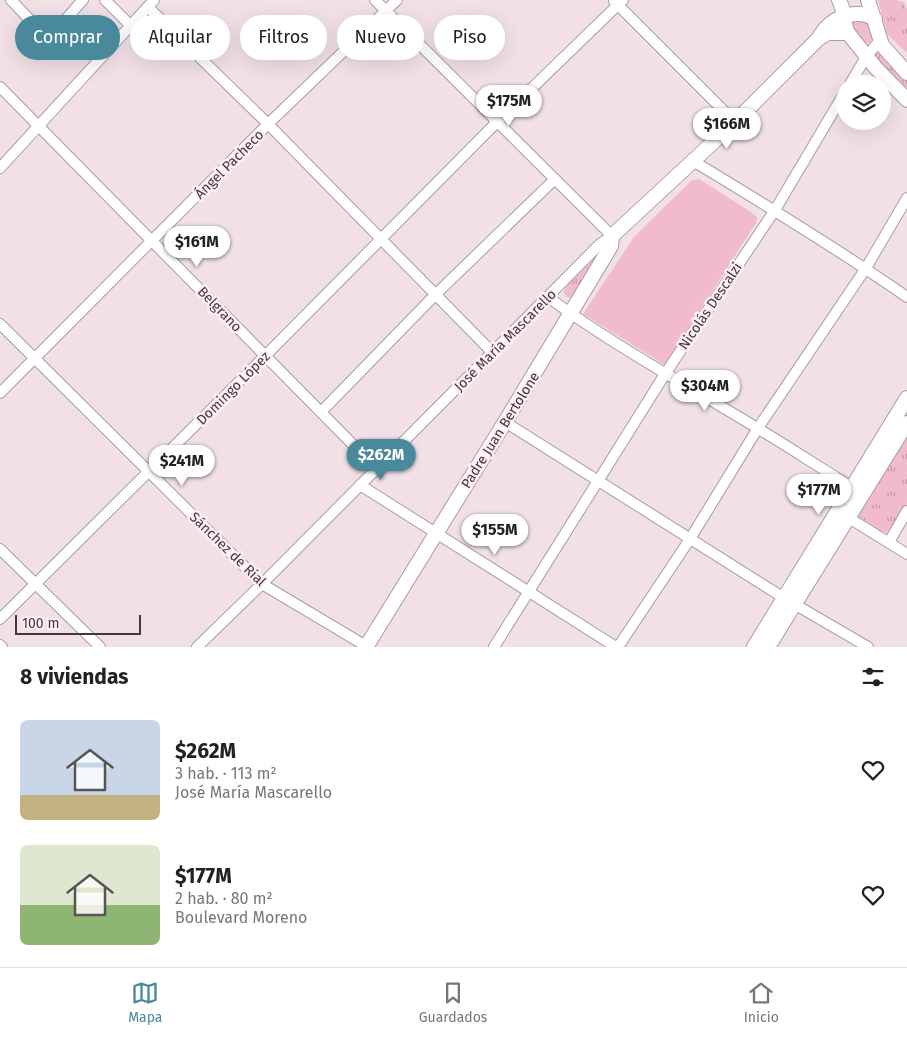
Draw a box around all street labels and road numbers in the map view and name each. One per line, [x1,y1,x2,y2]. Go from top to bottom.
street label: Ángel Pacheco [191,126,267,202]
street label: Nicolás Descalzi [675,260,746,353]
street label: Belgrano [194,283,245,336]
street label: José María Mascarello [451,286,560,395]
street label: Domingo López [193,348,274,429]
street label: Padre Juan Bertolone [458,369,543,492]
street label: Sánchez de Rial [186,509,269,590]

